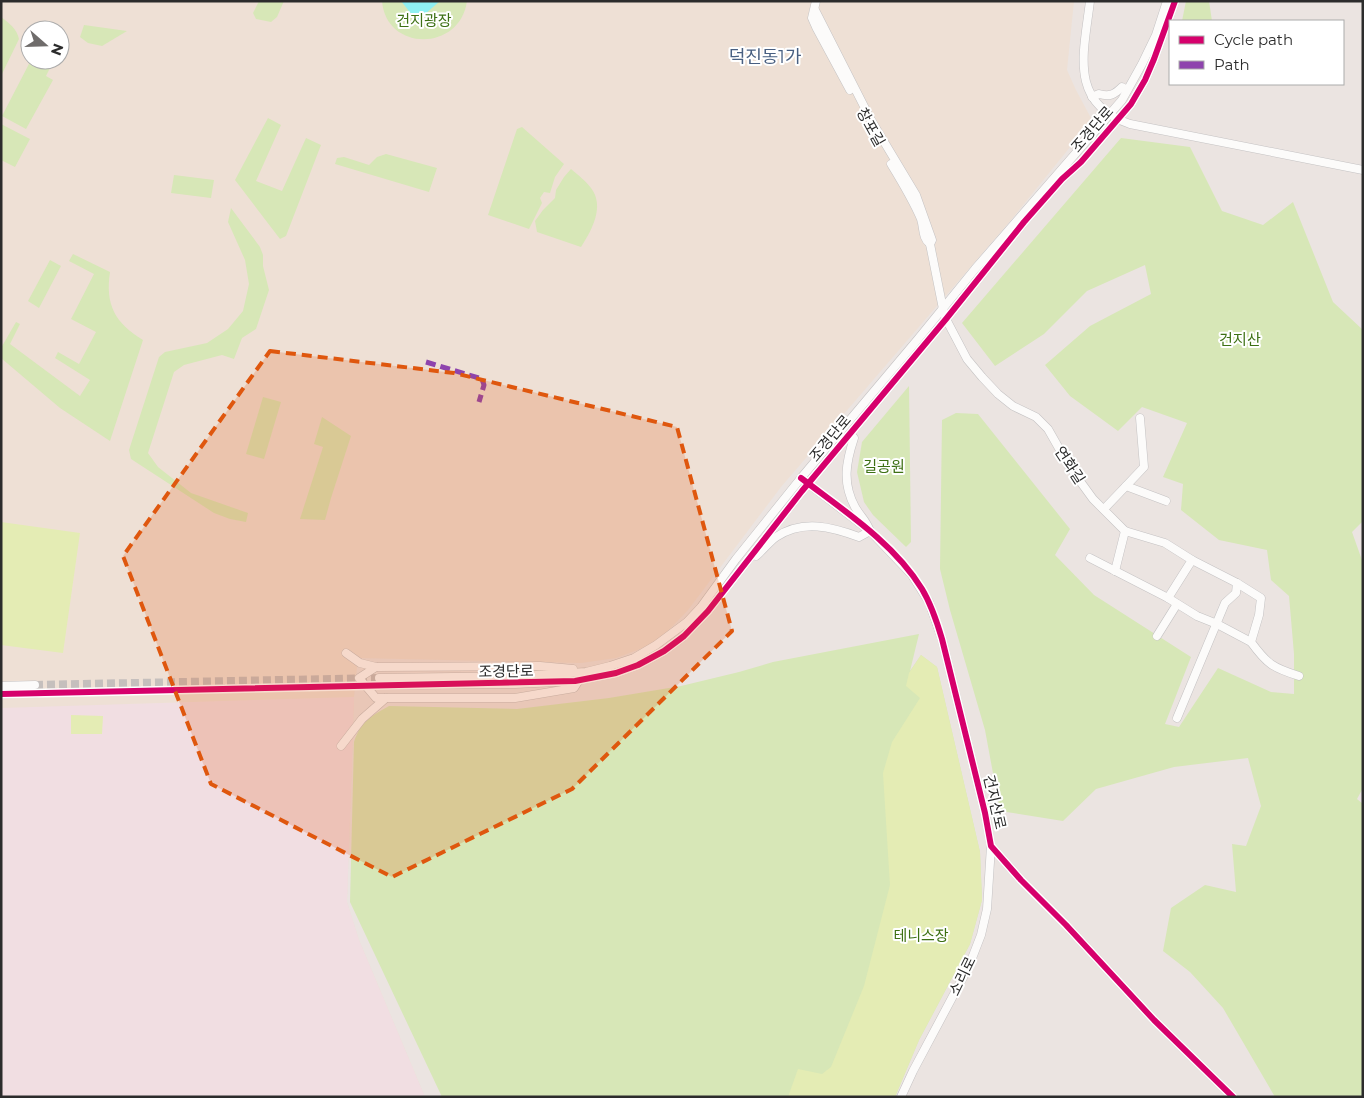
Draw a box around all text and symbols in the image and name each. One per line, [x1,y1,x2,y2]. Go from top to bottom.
park label: 건지광장 [396,11,452,30]
north arrow [20,20,70,70]
legend [1169,20,1344,85]
text: Cycle path [1214,30,1293,49]
text: N [47,41,68,58]
district label: 덕진동1가 [729,46,802,68]
text: Path [1214,55,1250,74]
street label: 조경단로 [1067,102,1117,156]
street label: 창포길 [853,104,889,150]
park label: 건지산 [1219,330,1261,349]
street label: 조경단로 [805,411,855,465]
street label: 연화길 [1051,442,1089,488]
park label: 길공원 [863,457,905,476]
street label: 조경단로 [478,661,534,681]
street label: 건지산로 [980,773,1010,831]
park label: 테니스장 [893,926,949,945]
street label: 소리로 [944,953,980,999]

